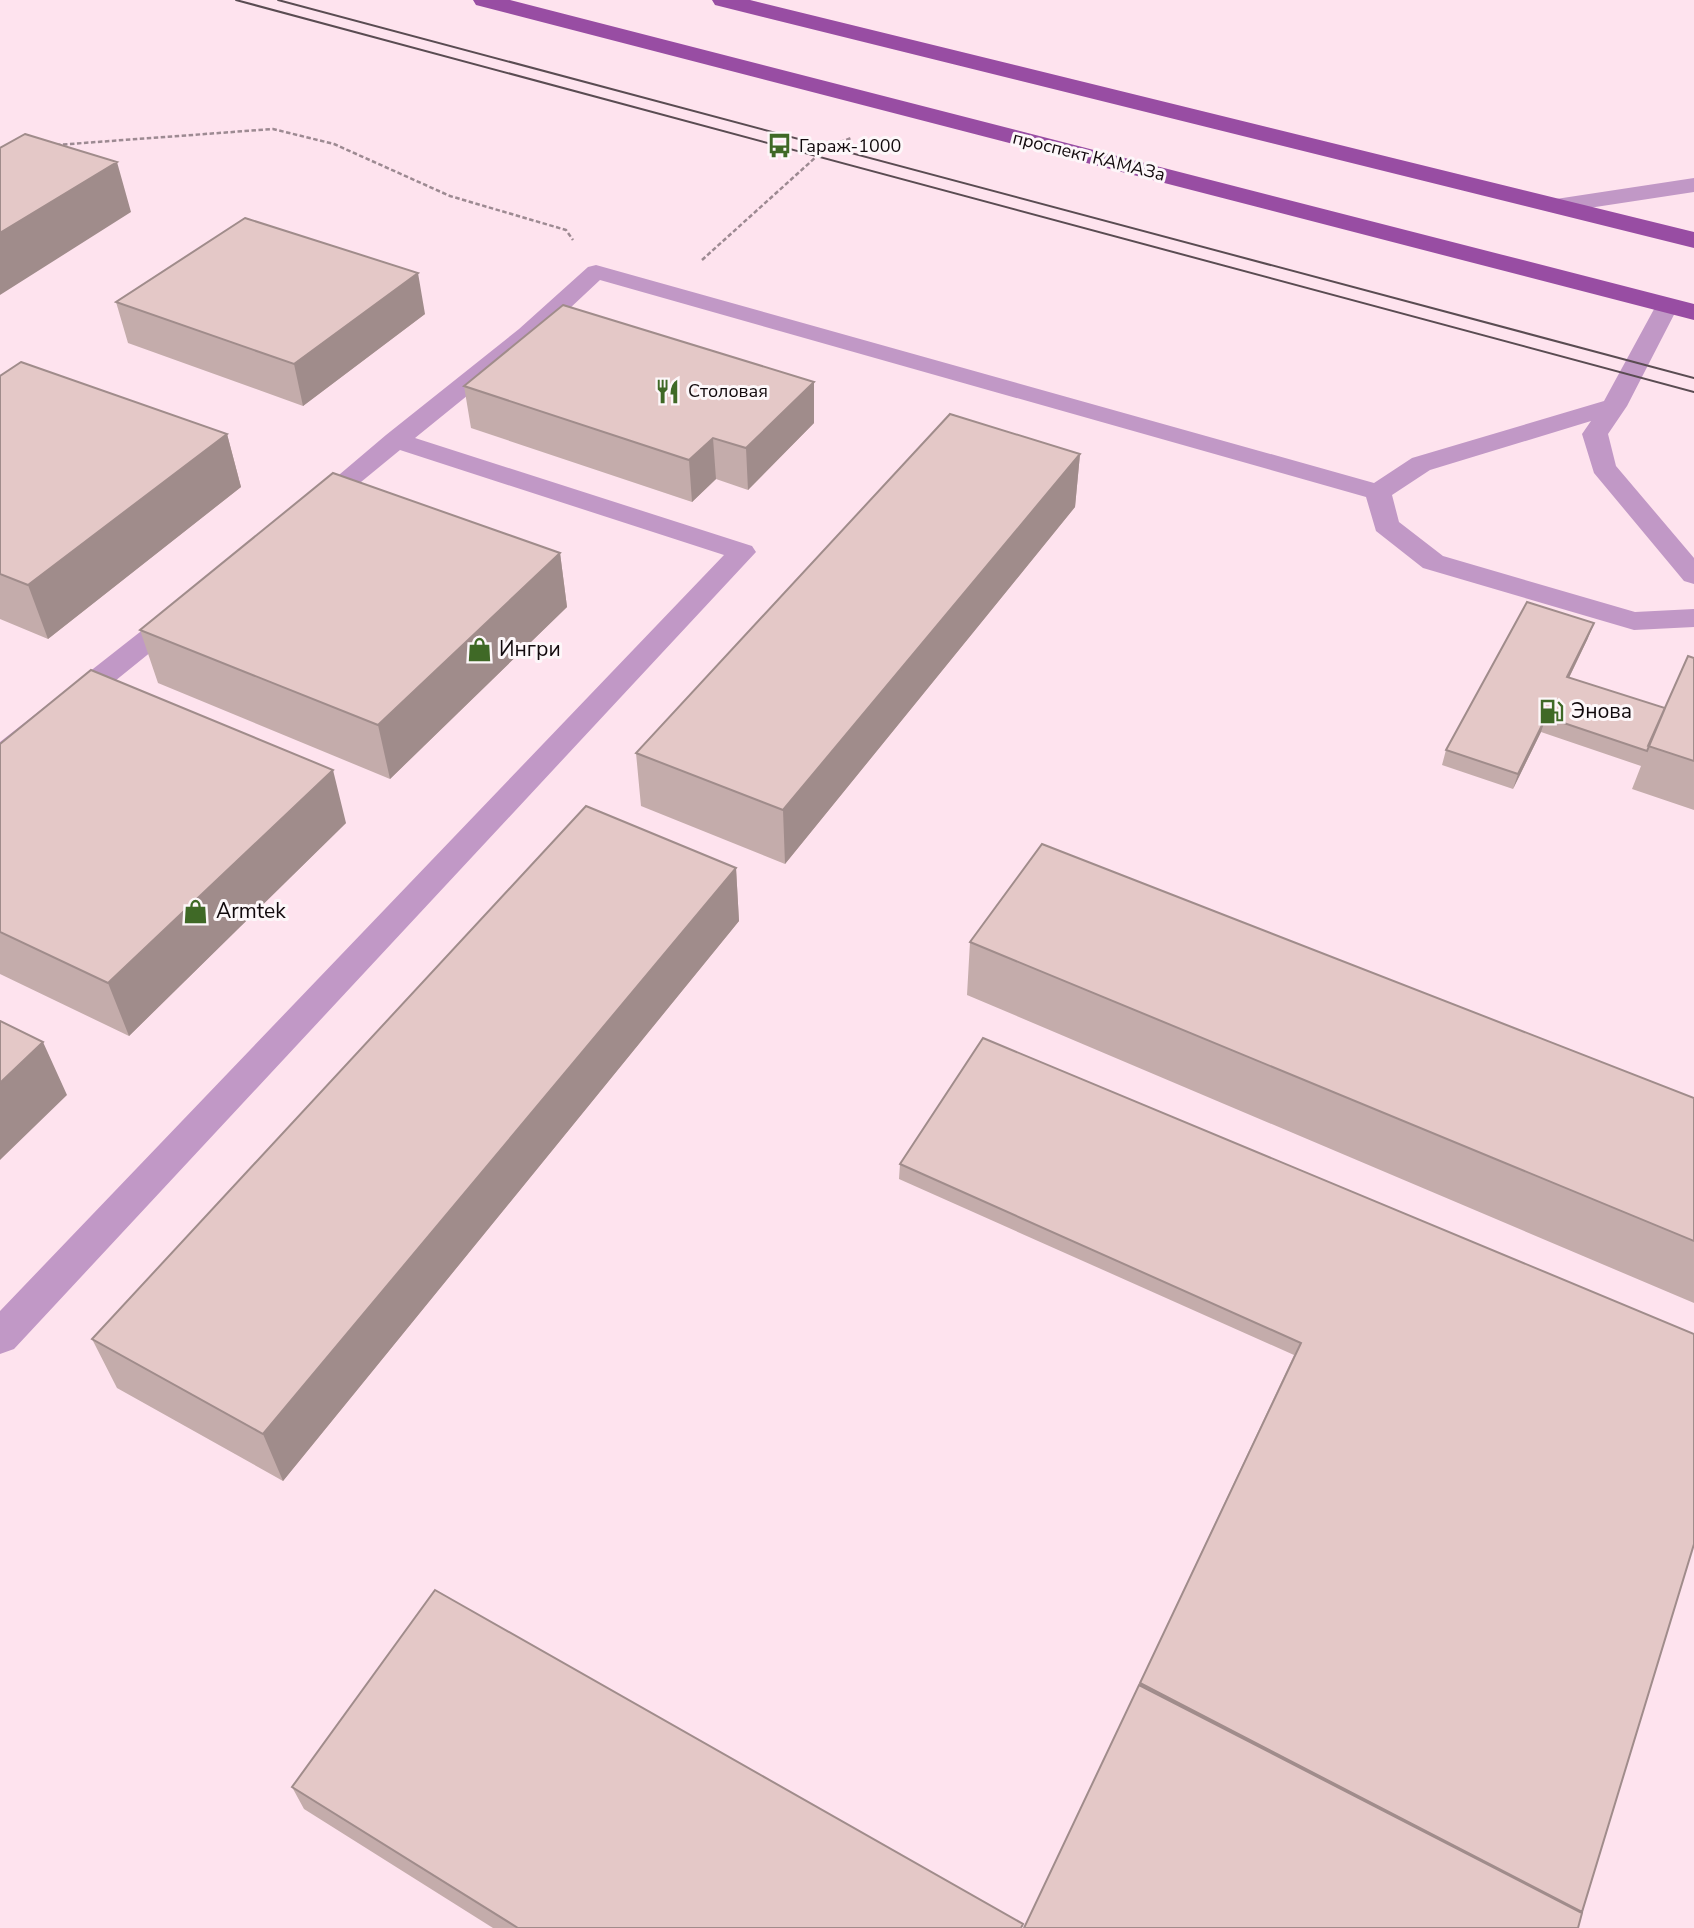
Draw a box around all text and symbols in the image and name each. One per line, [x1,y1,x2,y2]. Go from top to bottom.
street label: проспект КАМАЗа [1010,125,1168,187]
bus stop icon: Гараж-1000 [765,132,793,160]
place label: Гараж-1000 [799,134,901,158]
restaurant icon: Столовая [654,377,682,405]
place label: Столовая [688,379,768,403]
shop icon: Ингри [465,635,493,663]
place label: Ингри [499,635,561,663]
fuel station icon: Энова [1537,697,1565,725]
place label: Энова [1571,697,1632,725]
shop icon: Armtek [182,897,210,925]
place label: Armtek [216,897,286,925]

